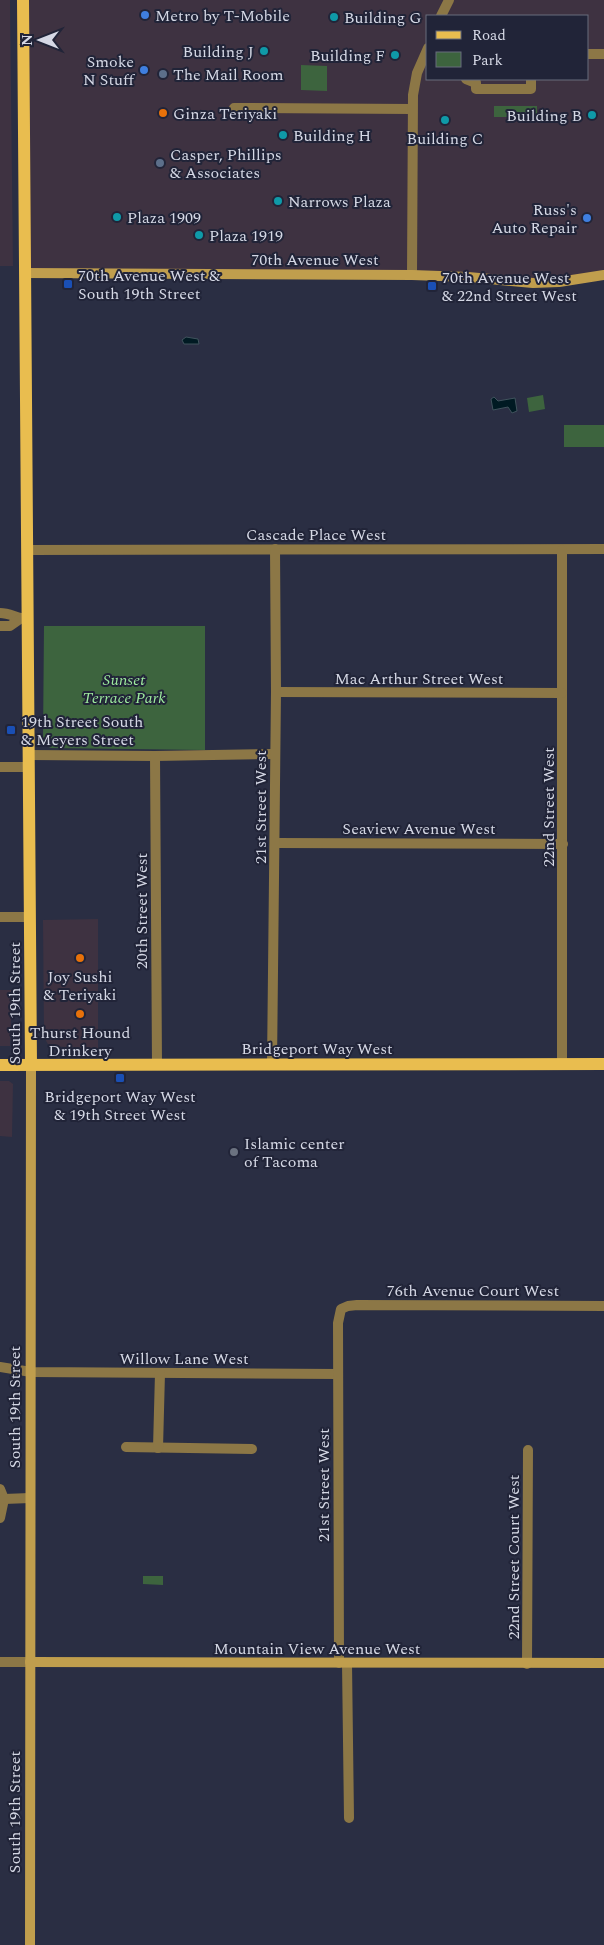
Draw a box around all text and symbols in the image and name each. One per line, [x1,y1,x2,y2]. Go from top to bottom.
place label: Metro by T-Mobile [155,4,290,28]
place label: Building G [344,6,421,30]
marker: Metro by T-Mobile [139,9,151,21]
marker: Building G [328,11,340,23]
north arrow [15,15,65,65]
legend [426,15,589,80]
text: Road [472,24,506,47]
text: N [17,34,38,46]
place label: Building J [183,40,254,64]
place label: Building F [310,44,385,68]
marker: Building J [258,45,270,57]
marker: Building F [389,49,401,61]
text: Park [472,49,503,72]
place label: Smoke N Stuff [83,50,135,92]
place label: The Mail Room [173,63,284,87]
marker: Smoke N Stuff [138,64,150,76]
marker: The Mail Room [157,68,169,80]
place label: Ginza Teriyaki [173,102,277,126]
place label: Building B [506,104,582,128]
marker: Ginza Teriyaki [157,107,169,119]
marker: Building B [586,109,598,121]
marker: Building C [439,114,451,126]
place label: Building H [293,124,371,148]
place label: Building C [407,127,483,151]
marker: Building H [277,129,289,141]
place label: Casper, Phillips & Associates [170,143,282,185]
marker: Casper, Phillips & Associates [154,157,166,169]
place label: Narrows Plaza [288,190,391,214]
marker: Narrows Plaza [272,195,284,207]
place label: Russ's Auto Repair [491,198,577,240]
place label: Plaza 1909 [127,206,201,230]
marker: Plaza 1909 [111,211,123,223]
marker: Russ's Auto Repair [581,212,593,224]
place label: Plaza 1919 [209,224,283,248]
marker: Plaza 1919 [193,229,205,241]
street label: 70th Avenue West [251,248,379,272]
place label: 70th Avenue West & South 19th Street [78,264,221,306]
place label: 70th Avenue West & 22nd Street West [442,266,577,308]
marker: 70th Avenue West & South 19th Street [62,278,74,290]
marker: 70th Avenue West & 22nd Street West [426,280,438,292]
street label: Cascade Place West [246,523,386,547]
street label: Mac Arthur Street West [334,667,504,691]
park label: Sunset Terrace Park [82,668,166,710]
place label: 19th Street South & Meyers Street [21,710,143,752]
marker: 19th Street South & Meyers Street [5,724,17,736]
street label: 22nd Street West [537,747,561,867]
street label: 21st Street West [249,750,273,864]
street label: Seaview Avenue West [342,817,496,841]
street label: 20th Street West [130,852,154,969]
street label: South 19th Street [3,941,27,1064]
marker: Joy Sushi & Teriyaki [74,952,86,964]
place label: Joy Sushi & Teriyaki [43,965,117,1007]
marker: Thurst Hound Drinkery [74,1008,86,1020]
place label: Thurst Hound Drinkery [30,1021,130,1063]
street label: Bridgeport Way West [241,1037,393,1061]
marker: Bridgeport Way West & 19th Street West [114,1072,126,1084]
place label: Bridgeport Way West & 19th Street West [44,1085,196,1127]
place label: Islamic center of Tacoma [244,1132,345,1174]
marker: Islamic center of Tacoma [228,1146,240,1158]
street label: 76th Avenue Court West [387,1279,560,1303]
street label: South 19th Street [3,1345,27,1468]
street label: Willow Lane West [119,1347,249,1371]
street label: 21st Street West [312,1428,336,1542]
street label: 22nd Street Court West [502,1474,526,1640]
street label: Mountain View Avenue West [213,1637,421,1661]
street label: South 19th Street [3,1750,27,1873]

